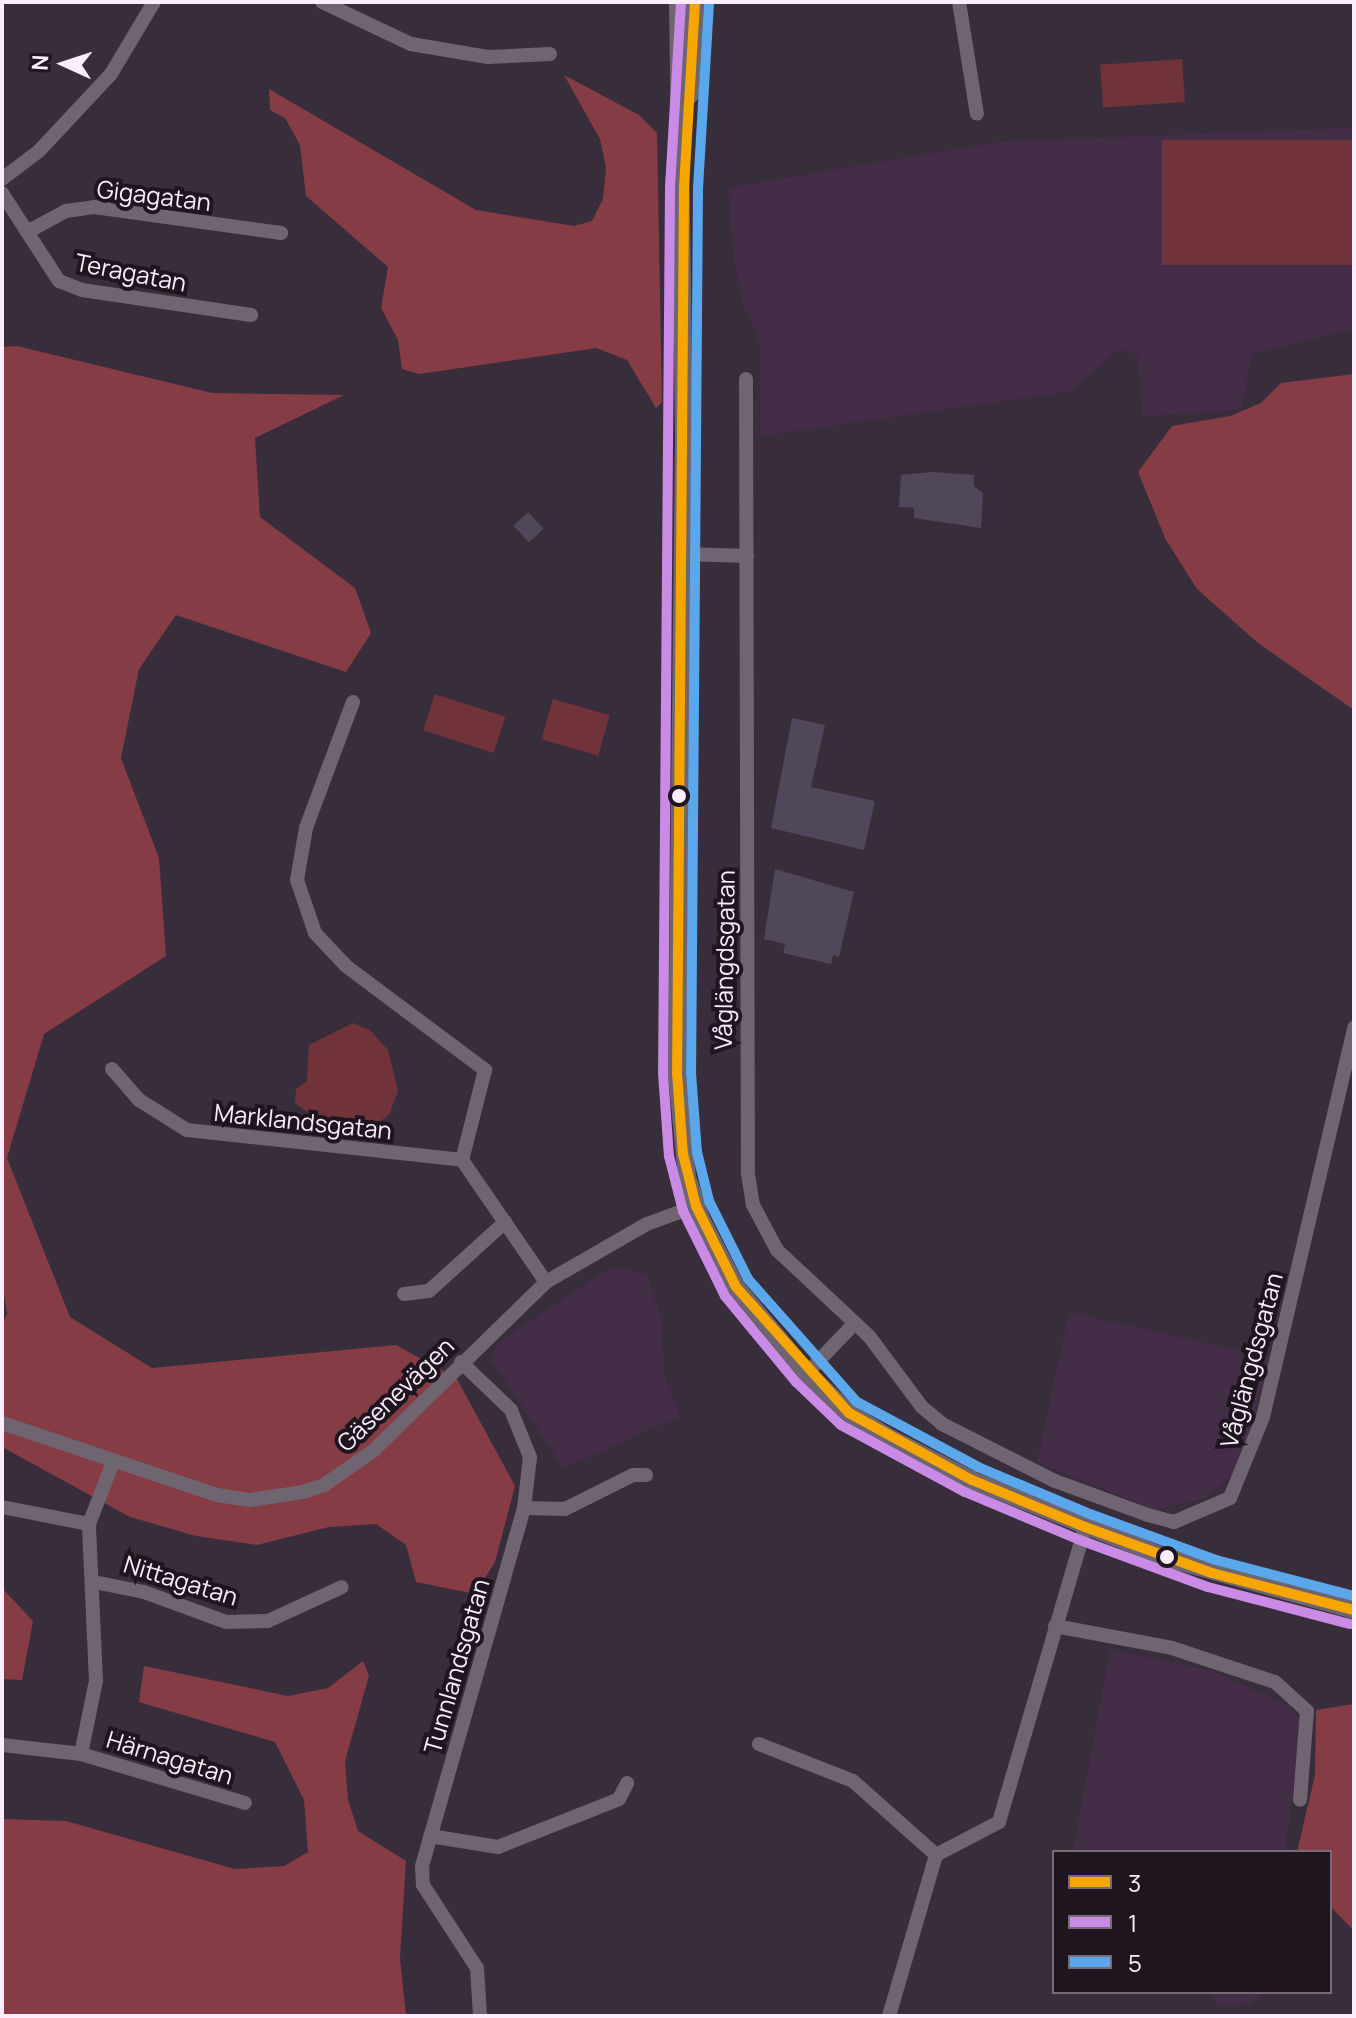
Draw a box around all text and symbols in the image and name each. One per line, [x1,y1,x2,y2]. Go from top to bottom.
north arrow [24,24,104,104]
text: N [25,54,55,71]
street label: Gigagatan [95,174,213,216]
street label: Teragatan [73,247,189,297]
unlabelled marker [671,788,687,804]
street label: Våglängdsgatan [708,870,740,1050]
street label: Marklandsgatan [213,1097,393,1145]
street label: Våglängdsgatan [1214,1269,1288,1451]
street label: Gäsenevägen [331,1331,459,1457]
street label: Nittagatan [120,1549,242,1611]
unlabelled marker [1159,1549,1175,1565]
street label: Tunnlandsgatan [417,1575,495,1757]
street label: Härnagatan [103,1724,237,1790]
legend [1052,1850,1332,1994]
text: 3 [1128,1866,1141,1899]
text: 1 [1128,1906,1137,1939]
text: 5 [1128,1946,1142,1979]

